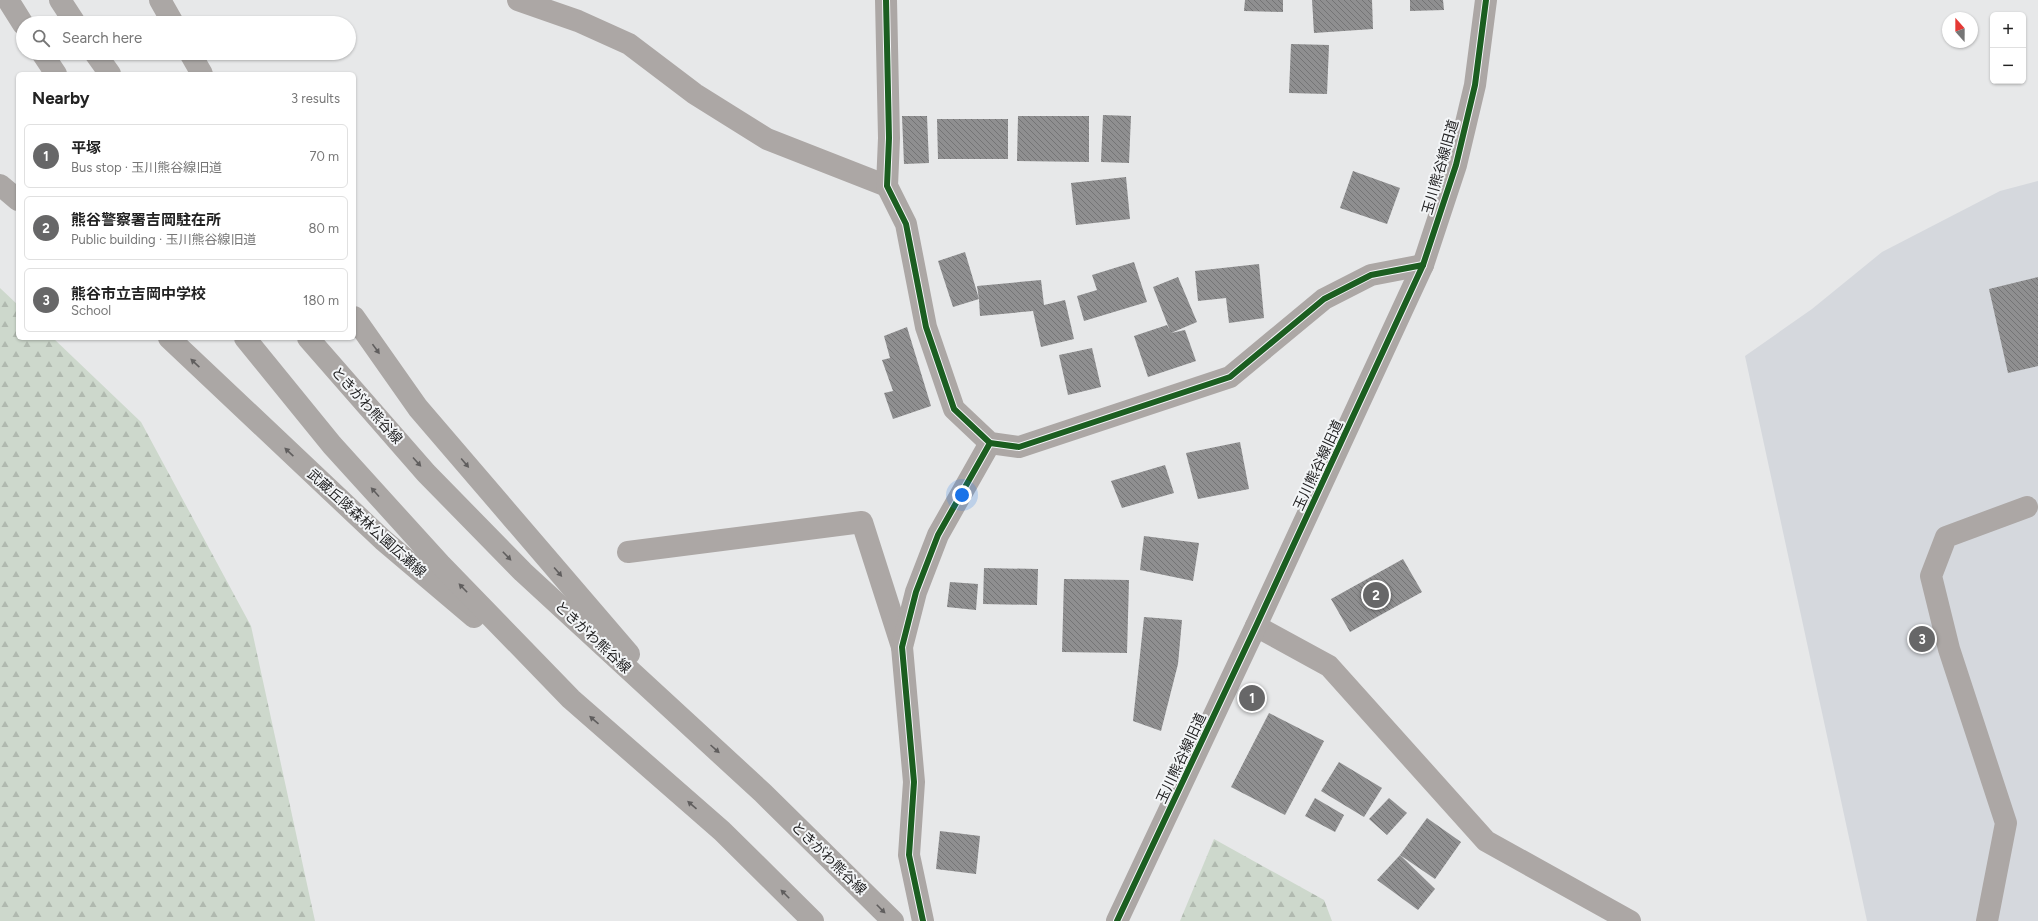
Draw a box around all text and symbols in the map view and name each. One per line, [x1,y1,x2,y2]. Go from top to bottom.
north arrow [1942,12,1978,48]
map controls [1990,12,2026,84]
button: + [1990,12,2026,48]
search box [16,16,356,60]
icon: search [30,27,52,49]
text: Search here [62,29,142,47]
button: − [1990,48,2026,84]
text: Nearby [32,88,90,108]
text: 3 results [291,91,340,106]
street label: 玉川熊谷線旧道 [1419,118,1462,217]
text: 平塚 [71,139,101,157]
text: 1 [43,149,49,164]
text: 70 m [309,149,339,164]
text: Bus stop · 玉川熊谷線旧道 [71,160,222,175]
text: 熊谷警察署吉岡駐在所 [71,211,221,229]
text: 2 [42,221,50,236]
text: 80 m [308,221,339,236]
text: Public building · 玉川熊谷線旧道 [71,232,256,247]
text: 熊谷市立吉岡中学校 [71,285,206,303]
text: 3 [42,293,50,308]
text: 180 m [303,293,339,308]
text: School [71,303,111,318]
one-way arrow [372,344,380,355]
one-way arrow [190,358,200,368]
street label: ときがわ熊谷線 [328,363,406,447]
street label: 玉川熊谷線旧道 [1290,417,1347,513]
one-way arrow [285,448,294,457]
one-way arrow [412,457,422,467]
one-way arrow [460,457,469,468]
street label: 武蔵丘陵森林公園広瀬線 [304,466,430,581]
your location [952,485,972,505]
one-way arrow [371,488,380,497]
one-way arrow [502,551,511,561]
one-way arrow [554,567,563,577]
pin: 2 [1363,580,1389,610]
one-way arrow [458,583,468,593]
street label: ときがわ熊谷線 [551,598,634,677]
pin: 3 [1909,624,1935,654]
pin: 1 [1239,683,1265,713]
street label: 玉川熊谷線旧道 [1153,710,1210,806]
one-way arrow [589,715,600,724]
one-way arrow [710,744,720,754]
one-way arrow [687,801,698,810]
street label: ときがわ熊谷線 [788,818,870,899]
one-way arrow [780,889,790,899]
one-way arrow [876,904,886,914]

